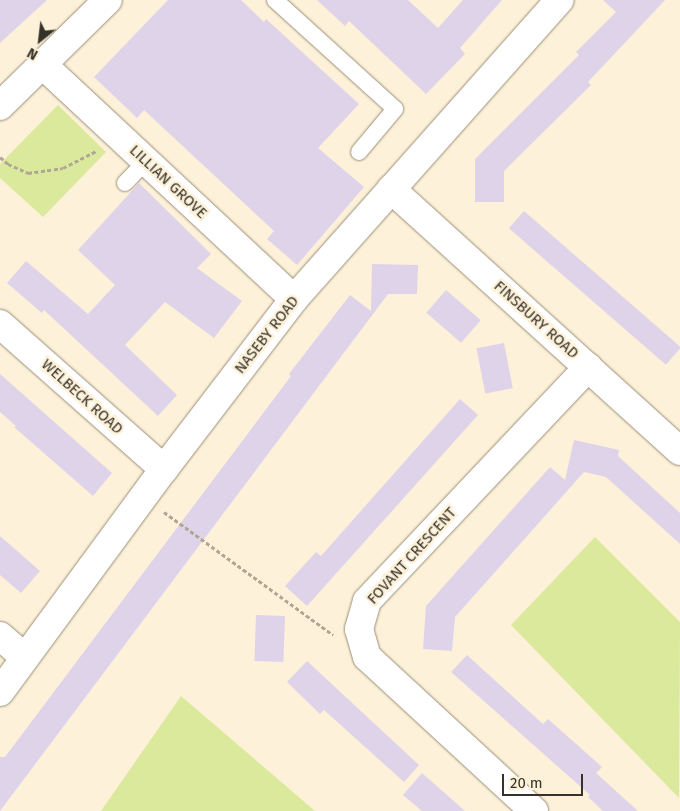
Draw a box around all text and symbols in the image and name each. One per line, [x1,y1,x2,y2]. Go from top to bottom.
north arrow [15,15,65,65]
text: N [24,44,41,63]
street label: LILLIAN GROVE [126,142,210,222]
street label: FINSBURY ROAD [490,277,582,363]
street label: NASEBY ROAD [231,293,303,377]
street label: WELBECK ROAD [38,356,126,438]
street label: FOVANT CRESCENT [364,504,460,608]
scale bar [505,764,586,796]
text: 20 m [510,774,543,792]

